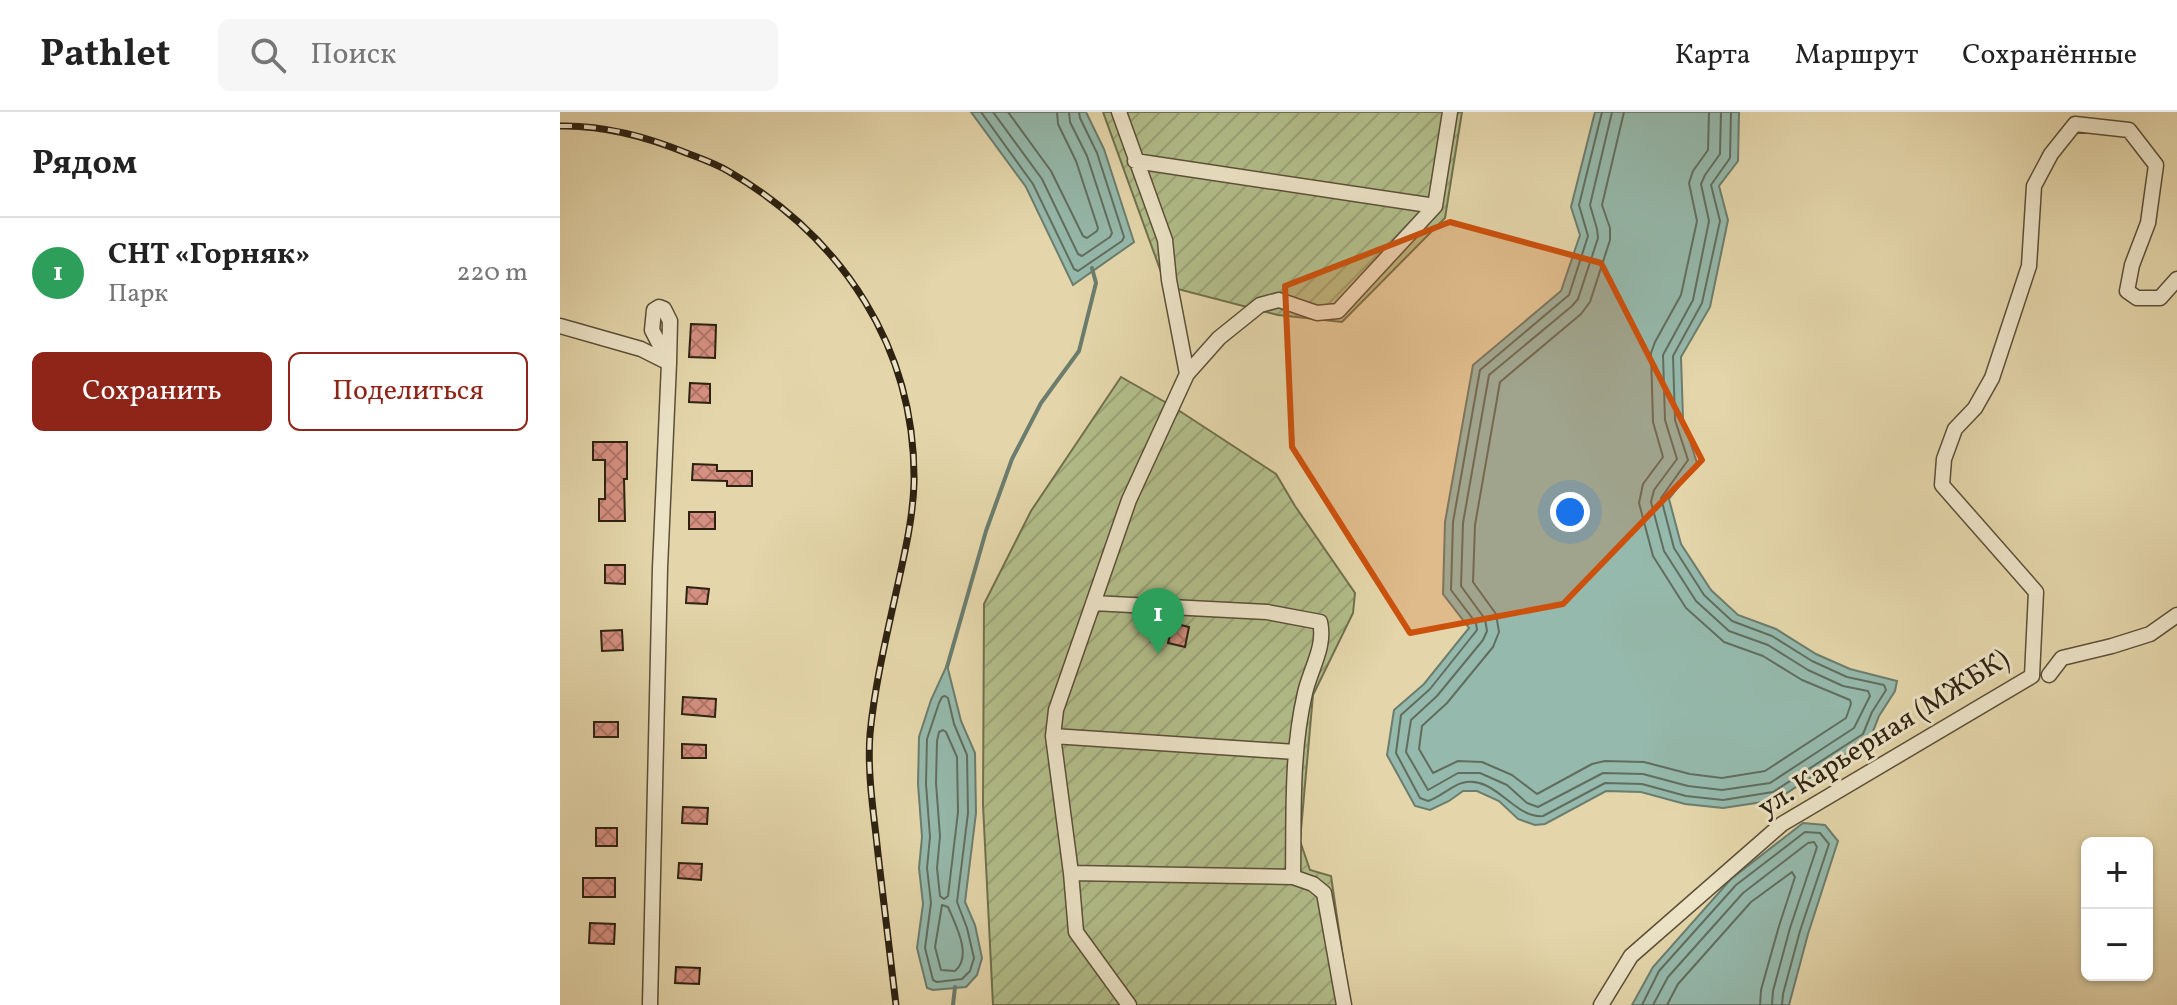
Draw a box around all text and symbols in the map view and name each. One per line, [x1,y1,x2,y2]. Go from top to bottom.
search box [218,19,778,91]
text: Pathlet [40,29,170,82]
icon: search [246,33,290,77]
text: Поиск [310,34,396,76]
text: Карта [1675,36,1751,75]
text: Маршрут [1795,36,1918,75]
text: Сохранённые [1962,36,2137,75]
text: Рядом [32,141,137,188]
text: СНТ «Горняк» [108,234,310,276]
text: 1 [53,255,63,291]
text: 220 m [456,255,528,291]
text: Парк [108,276,168,312]
button: Сохранить [32,352,272,431]
button: Поделиться [288,352,528,431]
your location [1550,492,1590,532]
pin: 1 [1132,588,1184,654]
street label: ул. Карьерная (МЖБК) [1751,641,2017,827]
map controls [2081,837,2153,981]
button: + [2081,837,2153,909]
button: − [2081,909,2153,981]

